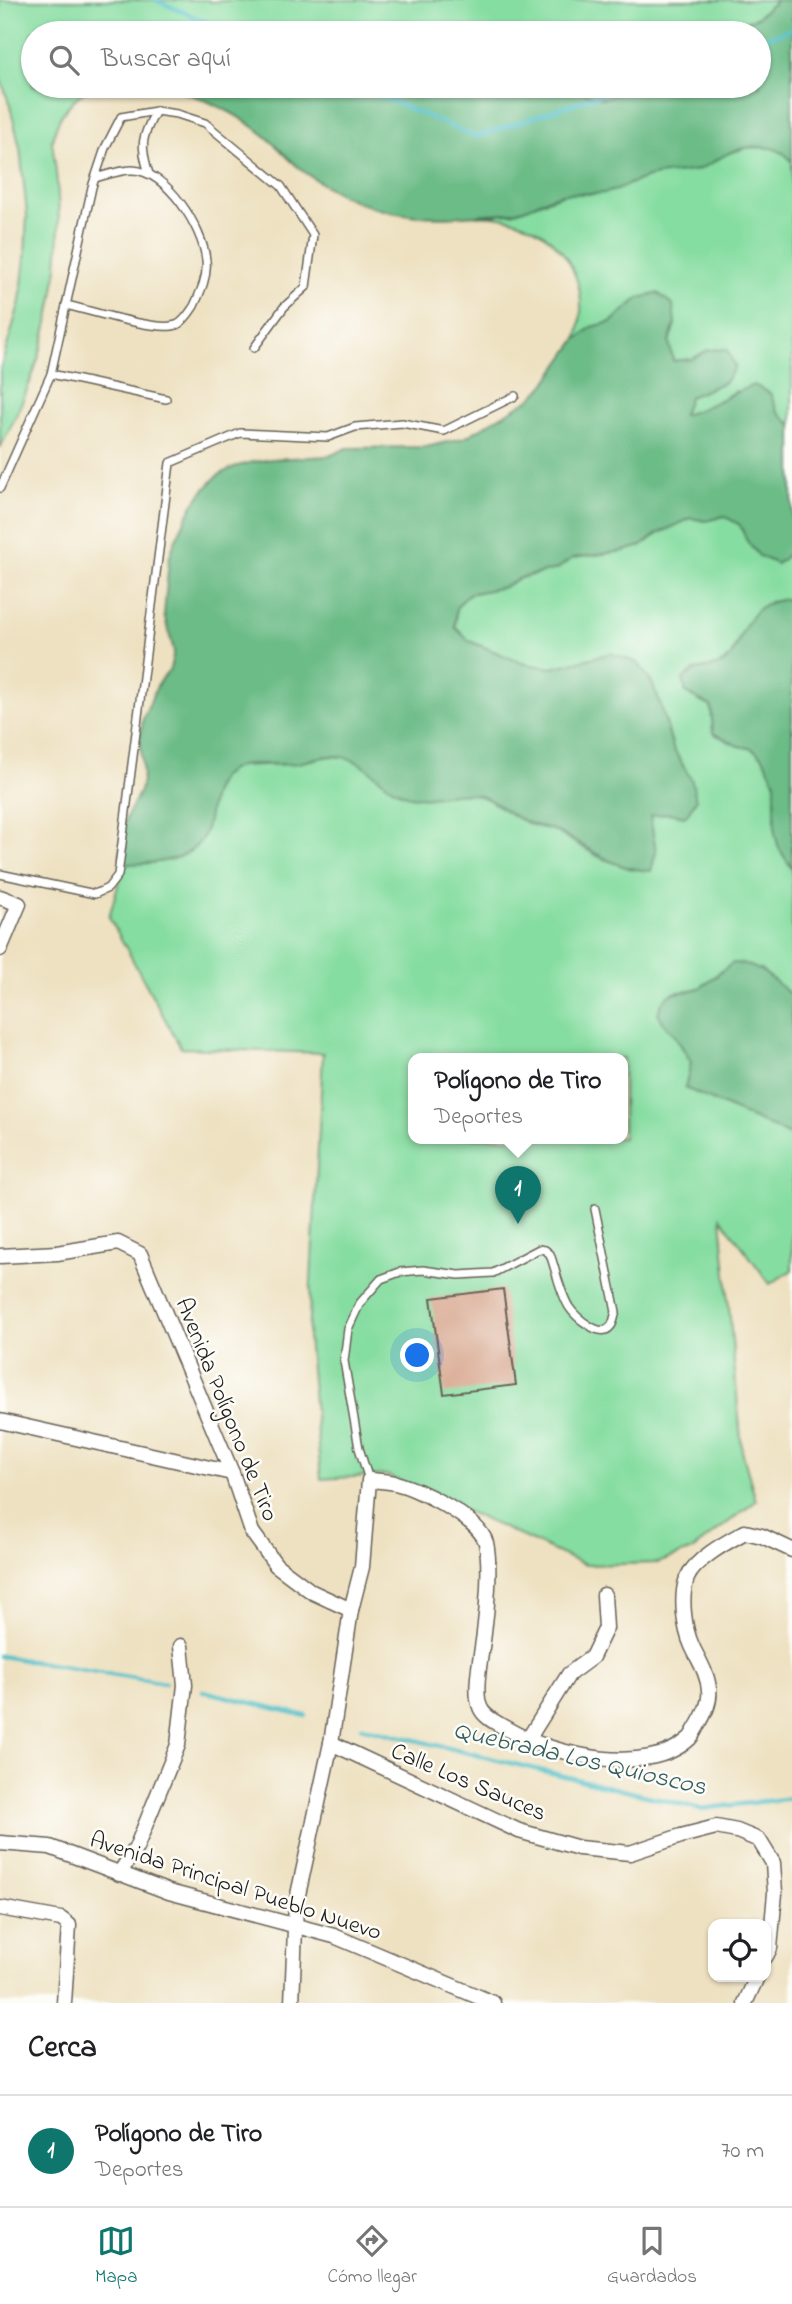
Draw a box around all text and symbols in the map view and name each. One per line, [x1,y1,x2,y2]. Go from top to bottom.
search box [21,21,771,98]
icon: search [45,41,83,79]
text: Buscar aquí [101,41,231,79]
popup [408,1053,628,1144]
text: Polígono de Tiro [434,1063,602,1101]
text: Deportes [434,1101,523,1134]
pin: 1 [495,1166,541,1224]
street label: Avenida Polígono de Tiro [165,1293,287,1527]
your location [400,1338,434,1372]
water label: Quebrada Los Quioscos [449,1712,710,1808]
street label: Calle Los Sauces [385,1735,551,1832]
street label: Avenida Principal Pueblo Nuevo [85,1824,386,1951]
map controls [708,1919,771,1982]
button: locate [708,1919,771,1982]
text: Cerca [28,2027,97,2071]
text: Polígono de Tiro [95,2116,262,2154]
text: 1 [47,2135,55,2168]
text: 70 m [721,2135,764,2168]
text: Deportes [95,2154,184,2187]
tab: Mapa [95,2222,137,2291]
tab: Cómo llegar [328,2222,417,2291]
tab: Guardados [607,2222,697,2291]

